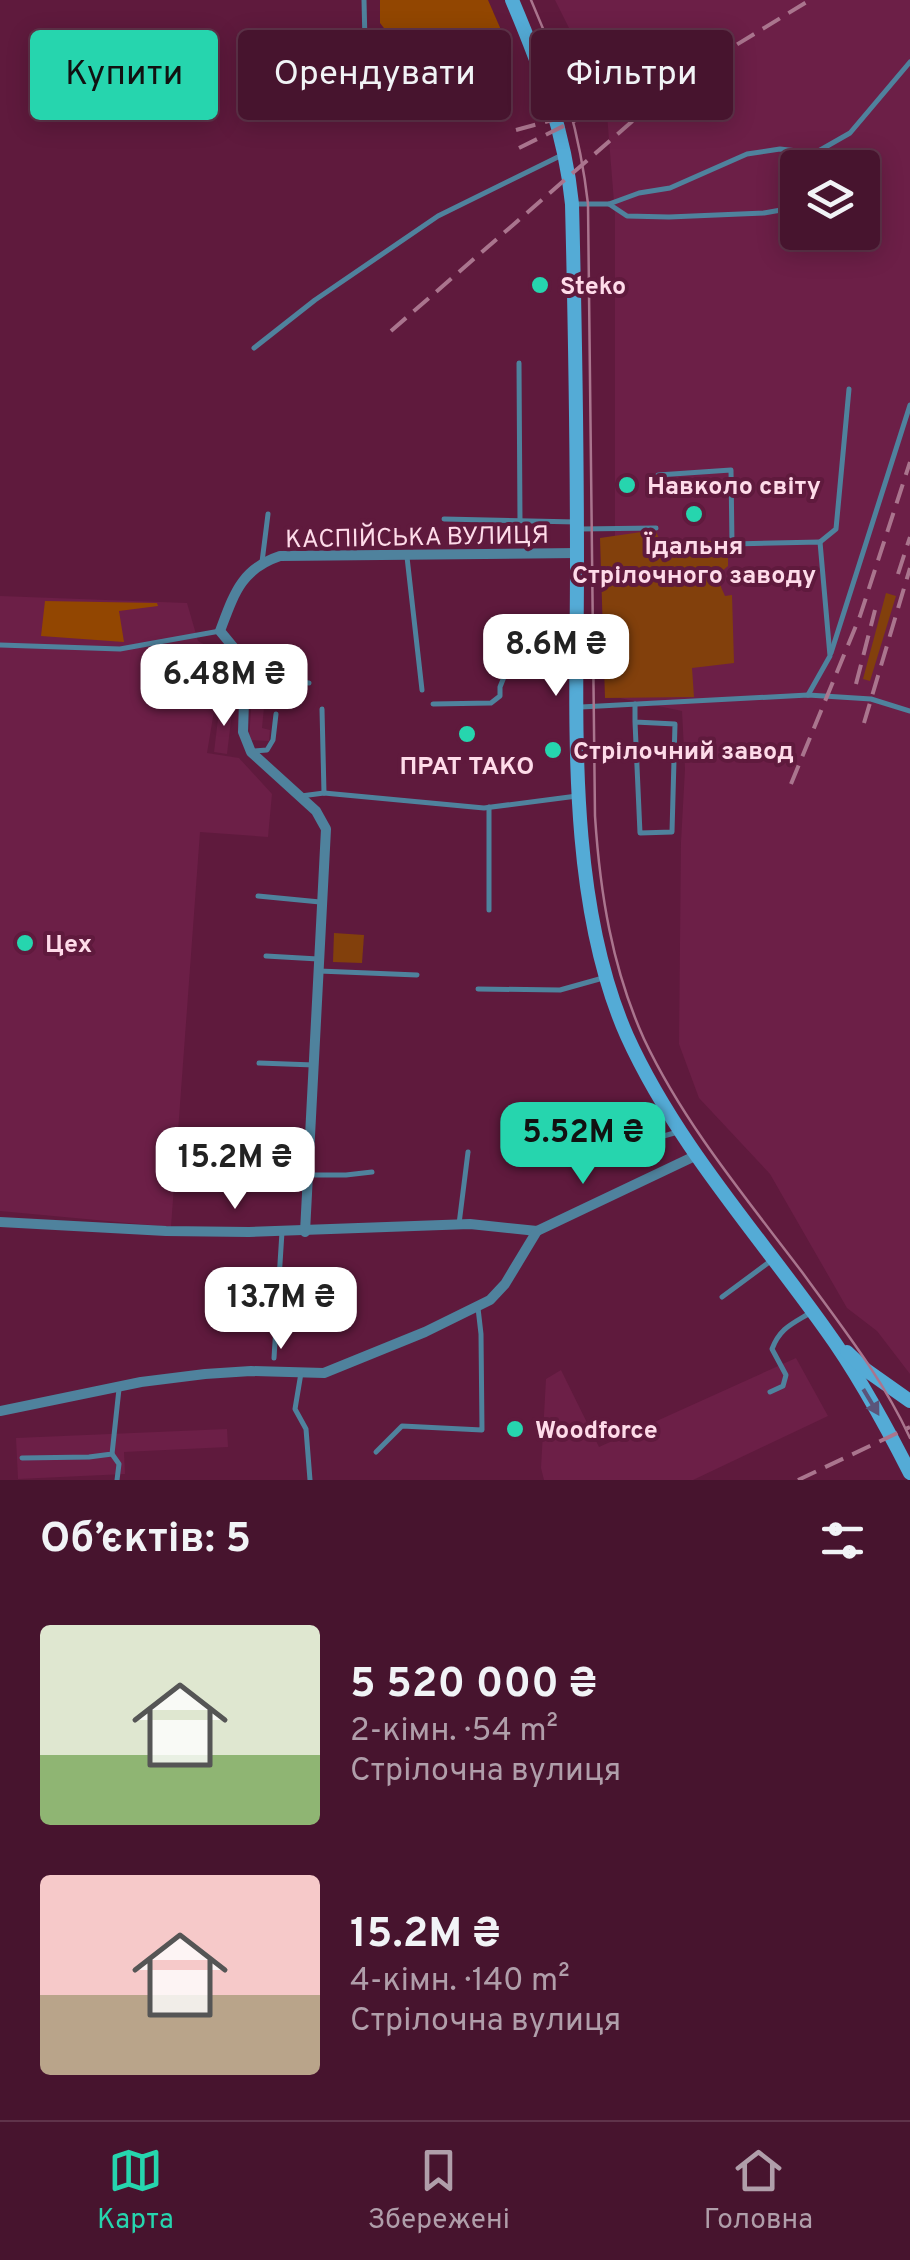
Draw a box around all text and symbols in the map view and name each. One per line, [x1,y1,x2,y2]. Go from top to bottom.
chip: Купити [30,30,218,120]
chip: Орендувати [238,30,511,120]
chip: Фільтри [531,30,733,120]
map controls [780,150,880,250]
button: layers [780,150,880,250]
place label: Steko [560,272,626,304]
marker: Steko [529,274,551,296]
place label: Навколо світу [647,472,821,504]
marker: Навколо світу [616,474,638,496]
marker: Їдальня Стрілочного заводу [683,503,705,525]
street label: КАСПІЙСЬКА ВУЛИЦЯ [285,520,549,557]
place label: Їдальня Стрілочного заводу [572,531,816,593]
pin: 8.6M ₴ [475,614,637,699]
text: 8.6M ₴ [505,626,607,666]
pin: 6.48M ₴ [132,644,316,729]
text: 6.48M ₴ [163,656,285,696]
marker: ПРАТ ТАКО [456,723,478,745]
place label: Стрілочний завод [573,737,794,769]
marker: Стрілочний завод [542,739,564,761]
place label: ПРАТ ТАКО [400,752,534,784]
place label: Цех [45,930,92,962]
marker: Цех [14,932,36,954]
pin: 5.52M ₴ [491,1102,675,1187]
text: 5.52M ₴ [522,1114,644,1154]
pin: 15.2M ₴ [143,1127,327,1212]
text: 15.2M ₴ [178,1139,292,1179]
pin: 13.7M ₴ [189,1267,373,1352]
text: 13.7M ₴ [227,1279,335,1319]
one-way arrow [862,1388,879,1416]
place label: Woodforce [535,1416,658,1448]
marker: Woodforce [504,1418,526,1440]
icon: filters [815,1513,870,1568]
text: Об’єктів: 5 [40,1514,251,1567]
text: 5 520 000 ₴ [350,1659,597,1712]
icon: home [120,1665,240,1785]
text: 2-кімн. · 54 m² [350,1712,558,1752]
text: Стрілочна вулиця [350,1752,621,1792]
text: 15.2M ₴ [350,1909,500,1962]
icon: home [120,1915,240,2035]
text: 4-кімн. · 140 m² [350,1962,570,2002]
text: Стрілочна вулиця [350,2002,621,2042]
tab: Карта [97,2143,174,2239]
tab: Збережені [368,2143,510,2239]
tab: Головна [704,2143,813,2239]

